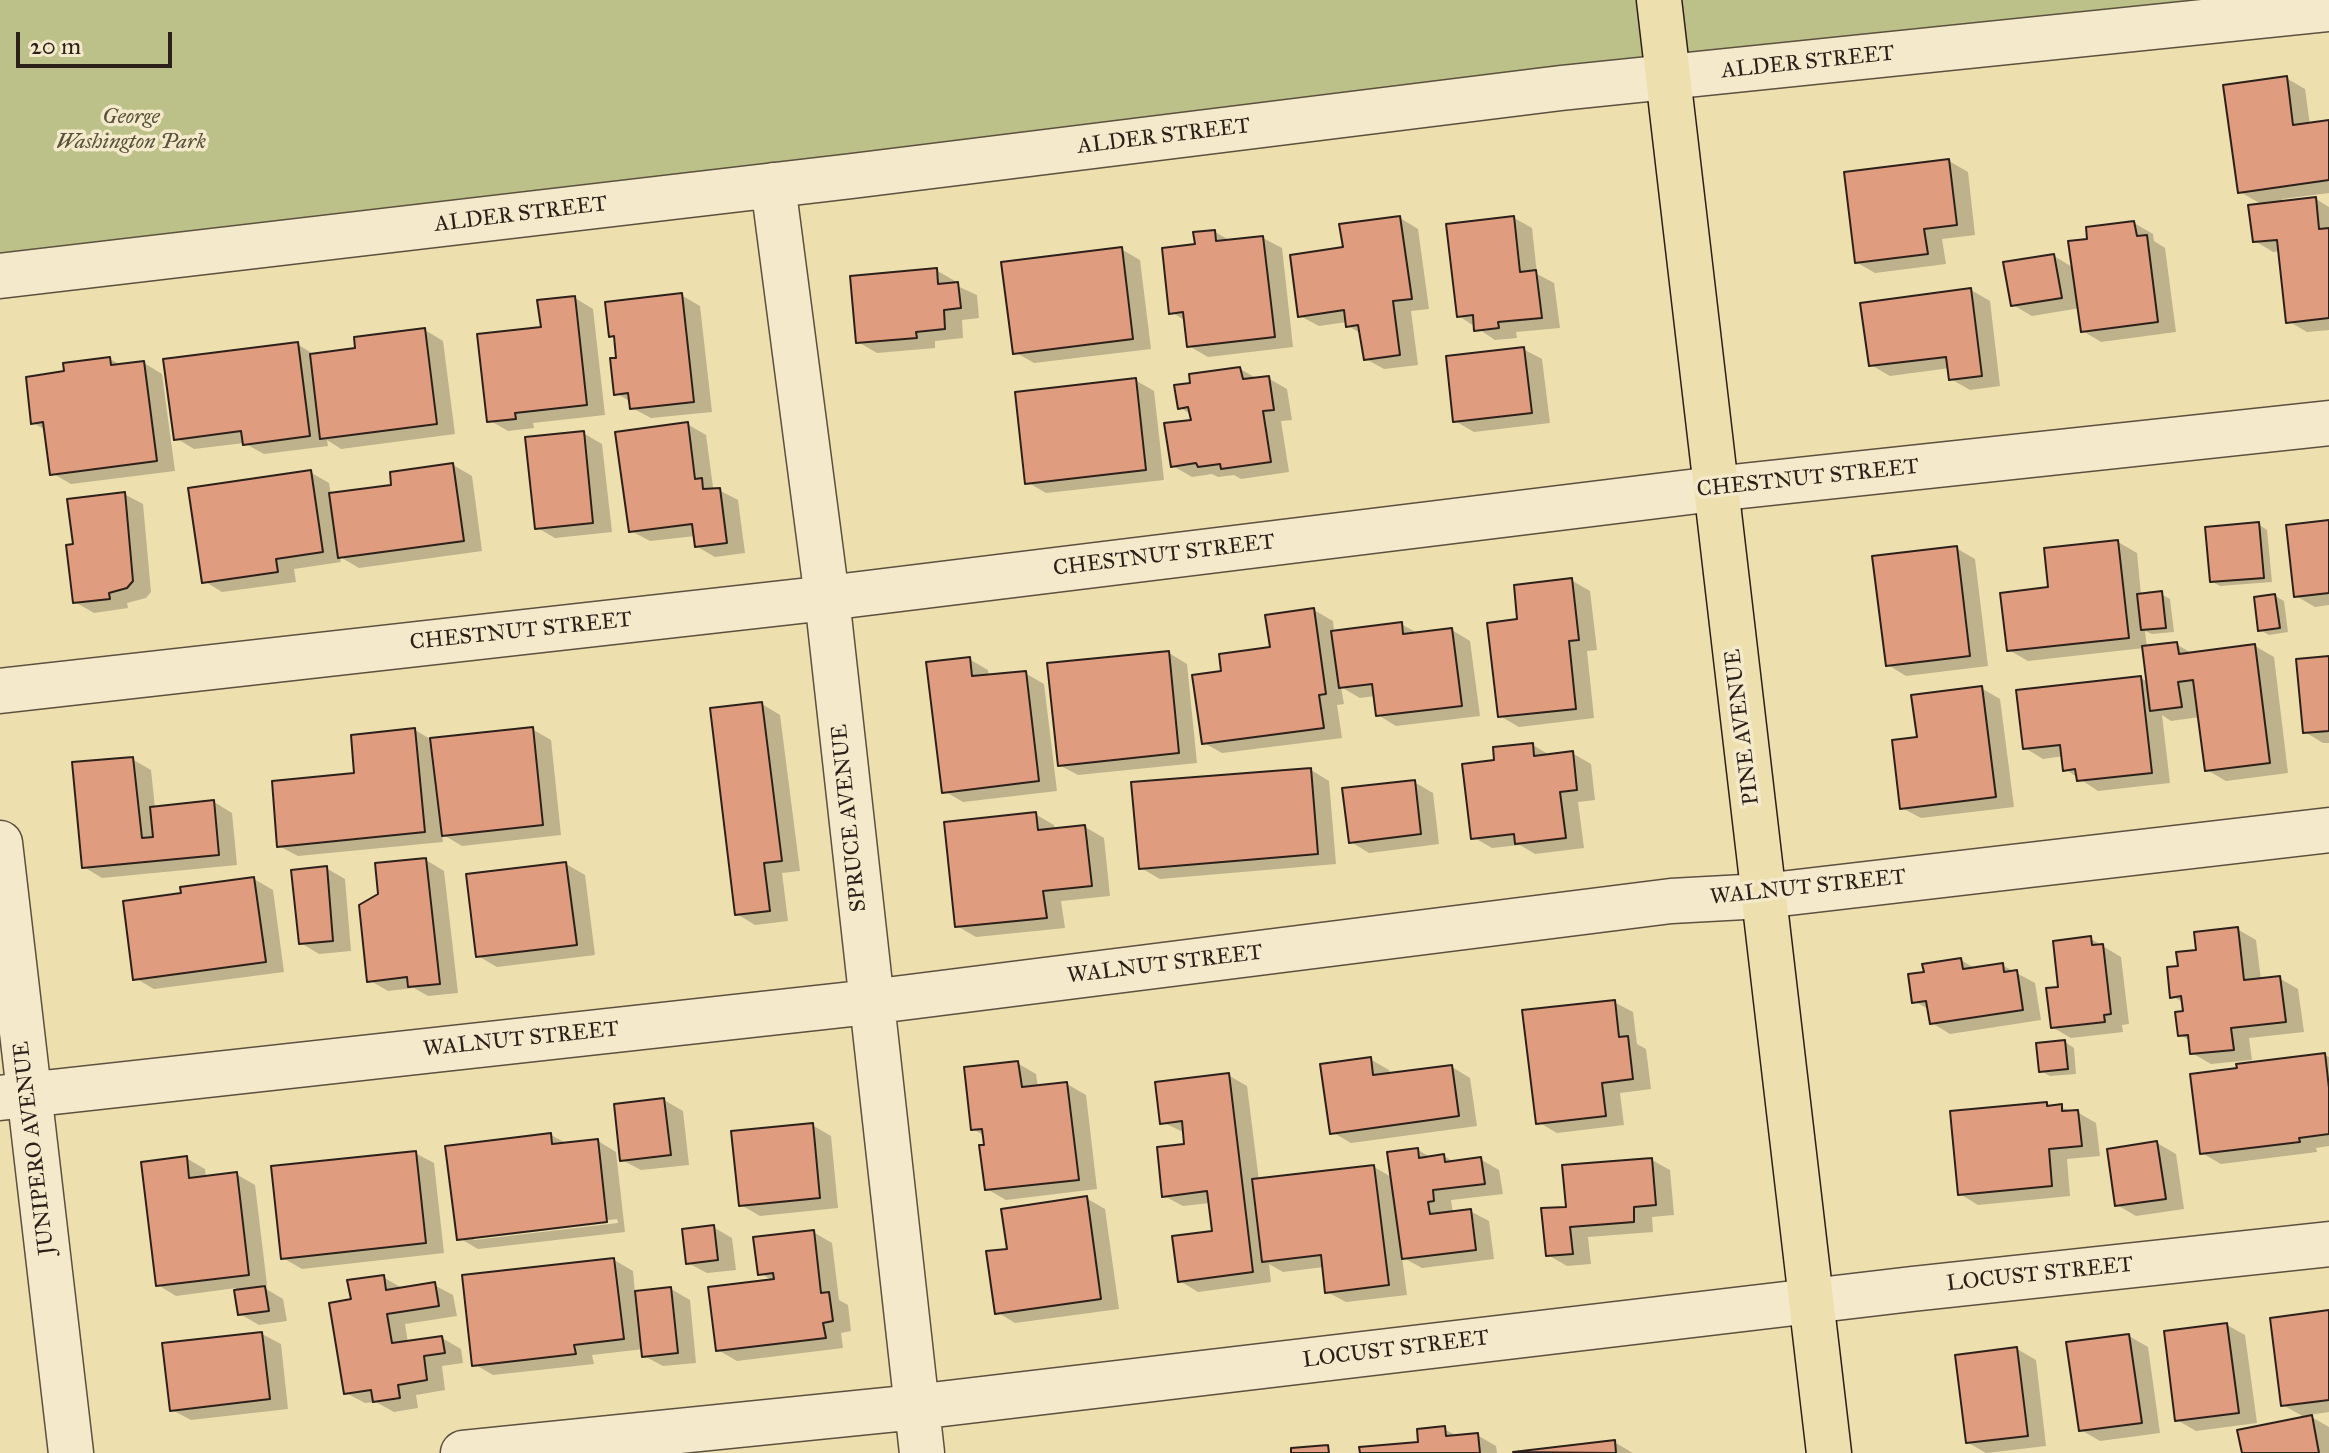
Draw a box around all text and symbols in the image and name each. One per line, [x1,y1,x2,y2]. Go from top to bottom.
scale bar [20,16,176,66]
text: 20 m [30,31,81,61]
street label: ALDER STREET [1720,41,1896,85]
park label: George Washington Park [56,105,206,156]
street label: ALDER STREET [1076,113,1252,161]
street label: ALDER STREET [433,191,609,239]
street label: CHESTNUT STREET [1696,454,1920,504]
street label: CHESTNUT STREET [1052,529,1276,583]
street label: CHESTNUT STREET [409,607,633,657]
street label: PINE AVENUE [1720,647,1766,807]
street label: SPRUCE AVENUE [827,723,873,913]
street label: WALNUT STREET [1709,865,1907,911]
street label: WALNUT STREET [1066,940,1264,990]
street label: WALNUT STREET [422,1017,620,1063]
street label: JUNIPERO AVENUE [9,1040,61,1256]
street label: LOCUST STREET [1945,1252,2135,1298]
street label: LOCUST STREET [1301,1325,1491,1375]

